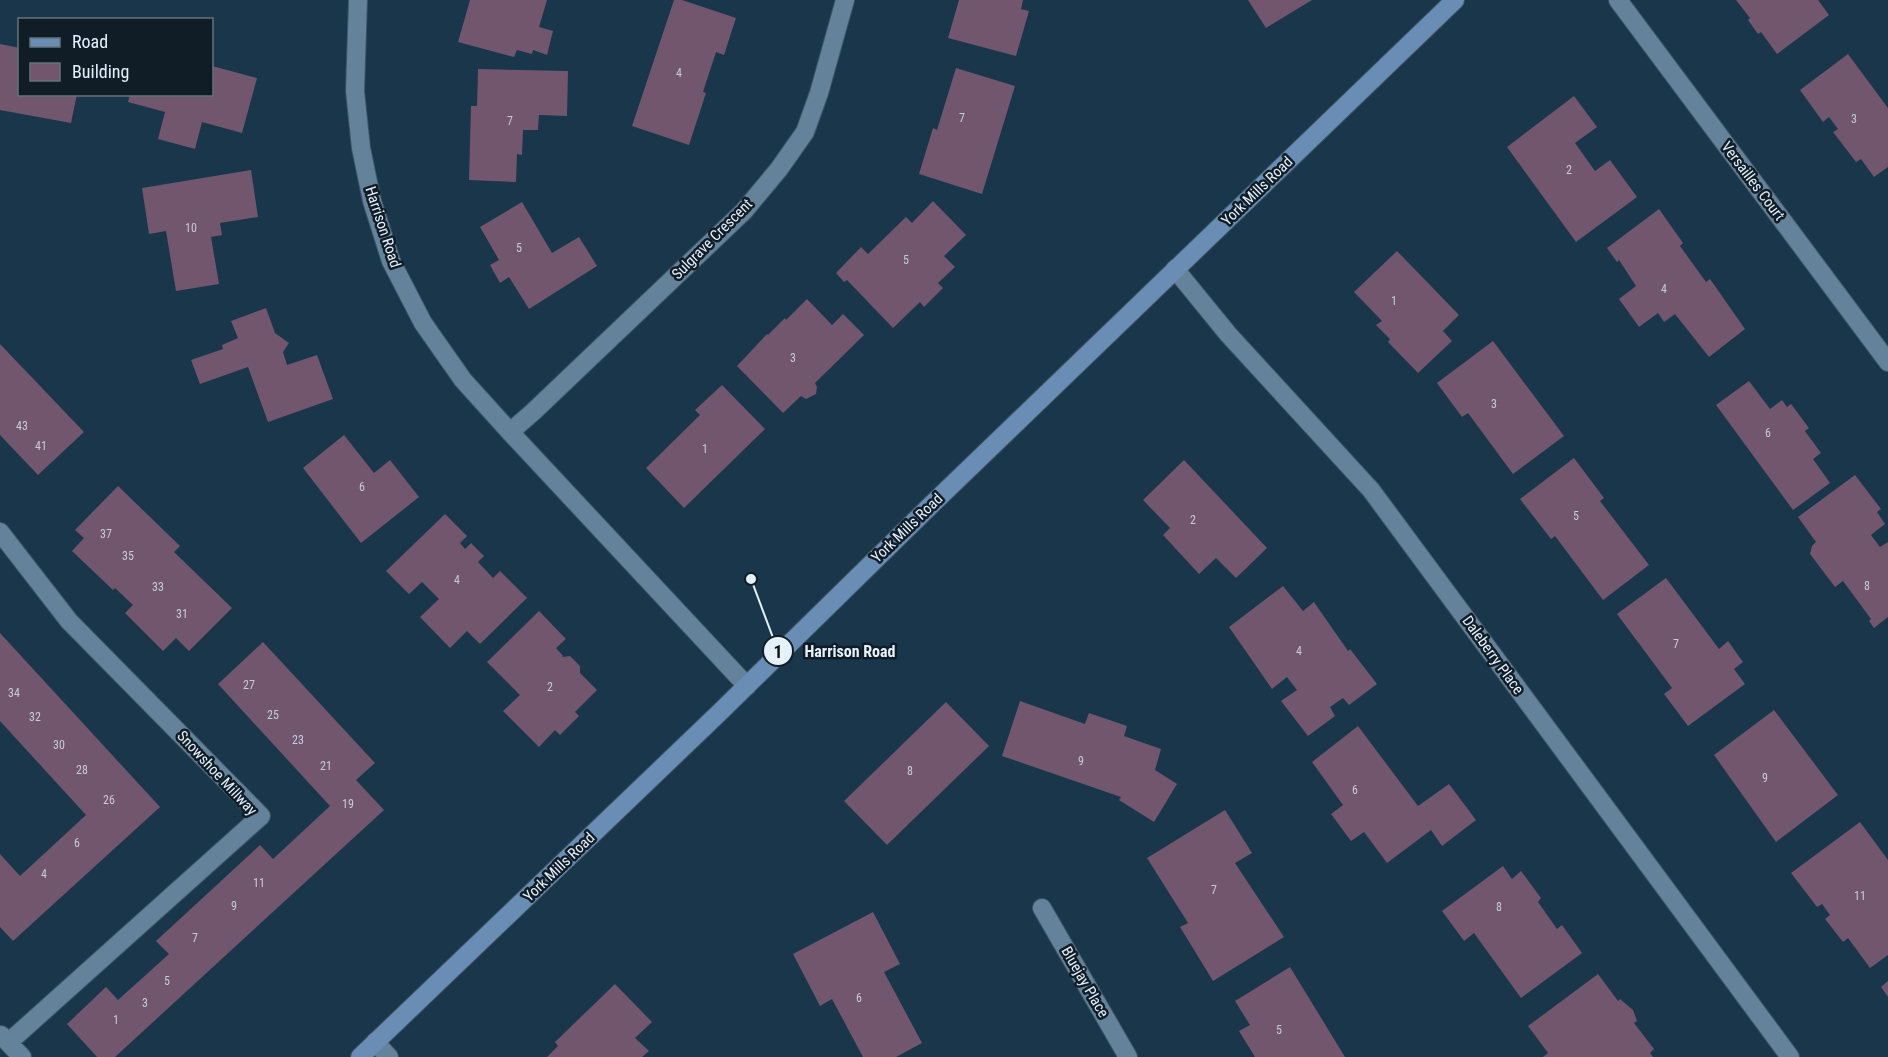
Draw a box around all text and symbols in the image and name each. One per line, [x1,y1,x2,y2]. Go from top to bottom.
legend [18,18,213,96]
text: Road [72,31,108,52]
text: Building [72,61,129,82]
house number: 4 [676,66,682,80]
house number: 7 [959,111,965,125]
house number: 3 [1851,112,1857,126]
house number: 7 [507,114,513,128]
street label: Versailles Court [1718,138,1788,224]
street label: York Mills Road [1218,153,1296,229]
house number: 2 [1566,163,1572,177]
street label: Harrison Road [361,184,405,270]
street label: Sulgrave Crescent [668,195,756,283]
house number: 10 [185,221,197,235]
house number: 5 [516,241,522,255]
house number: 5 [903,253,909,267]
house number: 4 [1661,282,1667,296]
house number: 1 [1391,294,1397,308]
house number: 3 [790,351,796,365]
house number: 3 [1491,397,1497,411]
house number: 43 [16,419,28,433]
house number: 6 [1765,426,1771,440]
house number: 41 [35,439,47,453]
house number: 1 [702,442,708,456]
house number: 6 [359,480,365,494]
street label: York Mills Road [868,490,946,566]
house number: 5 [1573,509,1579,523]
house number: 2 [1190,513,1196,527]
house number: 37 [100,527,112,541]
house number: 35 [122,549,134,563]
house number: 4 [454,573,460,587]
house number: 8 [1864,579,1870,593]
house number: 33 [152,580,164,594]
house number: 31 [176,607,188,621]
street label: Daleberry Place [1459,612,1527,698]
callout: Harrison Road [763,634,908,668]
house number: 7 [1673,637,1679,651]
text: 1 [773,641,783,662]
text: Harrison Road [804,642,896,661]
house number: 4 [1296,644,1302,658]
house number: 27 [243,678,255,692]
house number: 2 [547,680,553,694]
house number: 34 [8,686,20,700]
house number: 25 [267,708,279,722]
house number: 32 [29,710,41,724]
street label: Snowshoe Millway [173,727,261,819]
house number: 23 [292,733,304,747]
house number: 30 [53,738,65,752]
house number: 9 [1078,754,1084,768]
house number: 21 [320,759,332,773]
house number: 28 [76,763,88,777]
house number: 8 [907,764,913,778]
house number: 9 [1762,771,1768,785]
house number: 6 [1352,783,1358,797]
house number: 26 [103,793,115,807]
house number: 19 [342,797,354,811]
street label: York Mills Road [520,829,598,905]
house number: 6 [74,836,80,850]
house number: 4 [41,867,47,881]
house number: 11 [253,876,265,890]
house number: 7 [1211,883,1217,897]
house number: 11 [1854,889,1866,903]
house number: 9 [231,899,237,913]
house number: 8 [1496,900,1502,914]
house number: 7 [192,931,198,945]
street label: Bluejay Place [1057,943,1113,1021]
house number: 5 [164,974,170,988]
house number: 6 [856,991,862,1005]
house number: 3 [142,996,148,1010]
house number: 1 [113,1013,119,1027]
house number: 5 [1276,1023,1282,1037]

